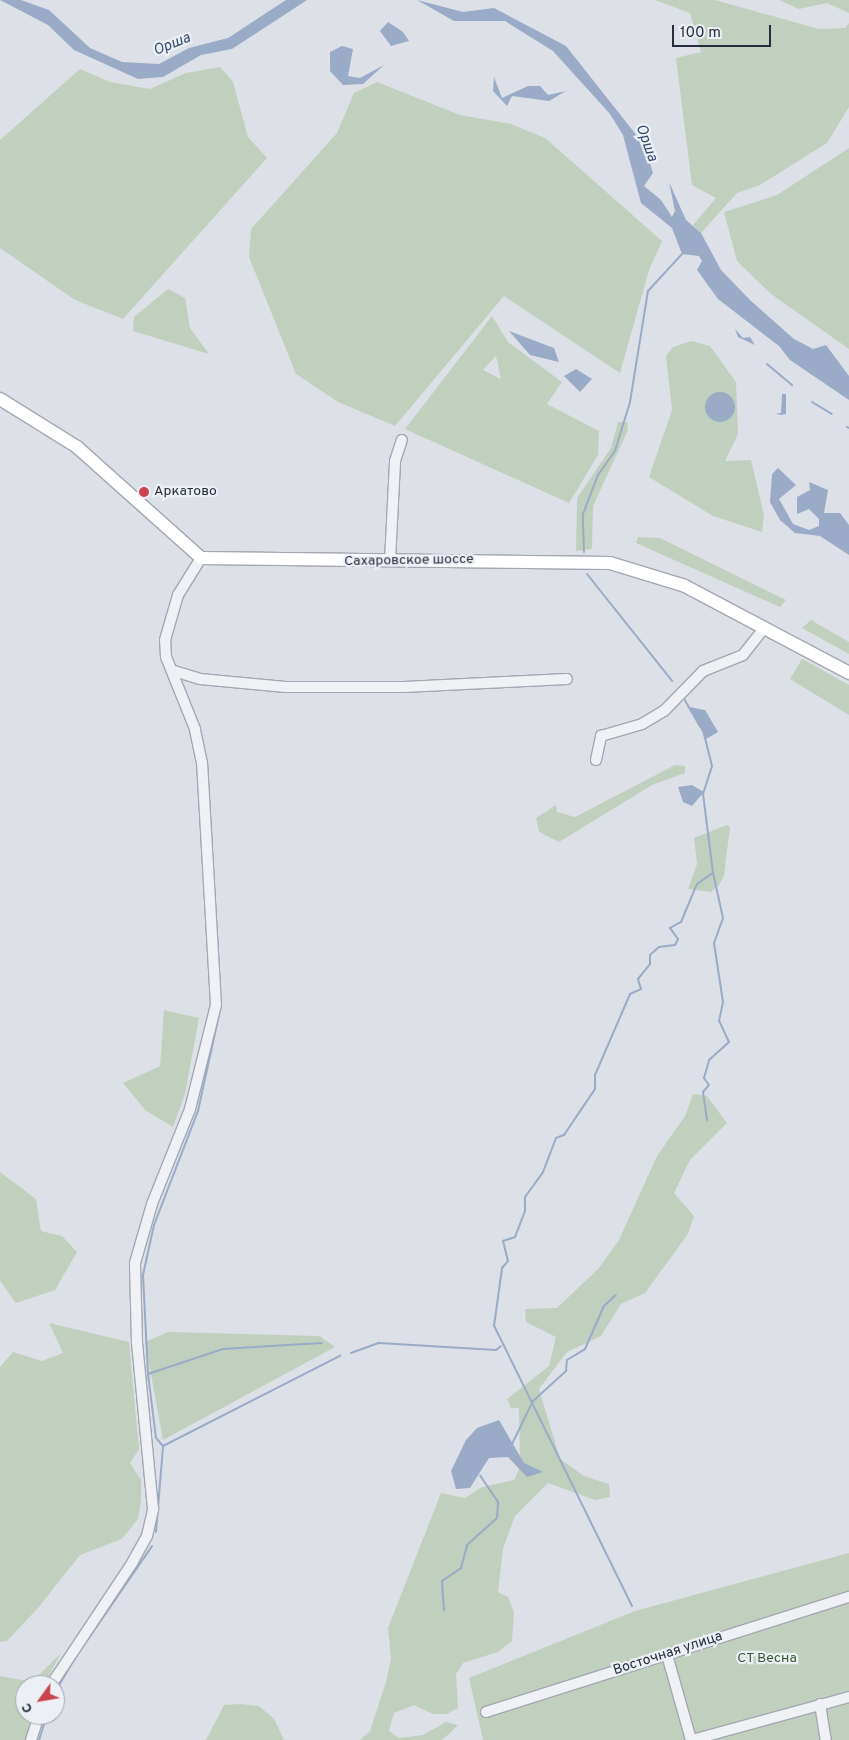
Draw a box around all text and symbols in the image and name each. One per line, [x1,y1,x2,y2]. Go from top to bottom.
scale bar [674,15,773,47]
text: 100 m [680,24,721,43]
water label: Орша [151,29,193,61]
water label: Орша [631,122,661,164]
place label: Аркатово [154,484,217,500]
marker: Аркатово [138,486,150,498]
street label: Сахаровское шоссе [344,551,474,571]
street label: Восточная улица [611,1628,725,1680]
park label: СТ Весна [737,1651,797,1667]
north arrow [15,1675,65,1725]
text: С [18,1699,37,1716]

